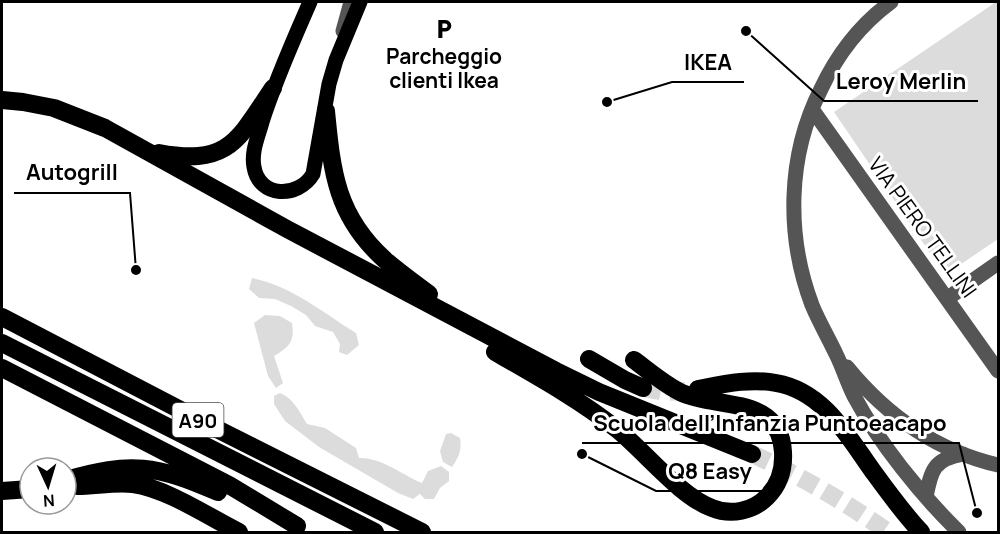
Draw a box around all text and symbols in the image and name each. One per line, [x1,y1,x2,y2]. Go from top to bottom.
parking icon: Parcheggio clienti Ikea [432,17,456,41]
place label: Parcheggio clienti Ikea [386,42,502,94]
callout: IKEA [672,42,744,82]
text: IKEA [684,47,732,77]
callout: Leroy Merlin [824,61,978,101]
text: Leroy Merlin [836,66,966,96]
street label: VIA PIERO TELLINI [862,151,984,303]
callout: Autogrill [14,153,130,193]
text: Autogrill [26,157,118,187]
road number: A90 [172,403,224,437]
callout: Scuola dell’Infanzia Puntoeacapo [582,403,959,443]
text: Scuola dell’Infanzia Puntoeacapo [593,408,947,438]
callout: Q8 Easy [656,451,764,491]
north arrow [18,456,78,516]
text: Q8 Easy [668,456,753,486]
text: N [43,490,56,512]

